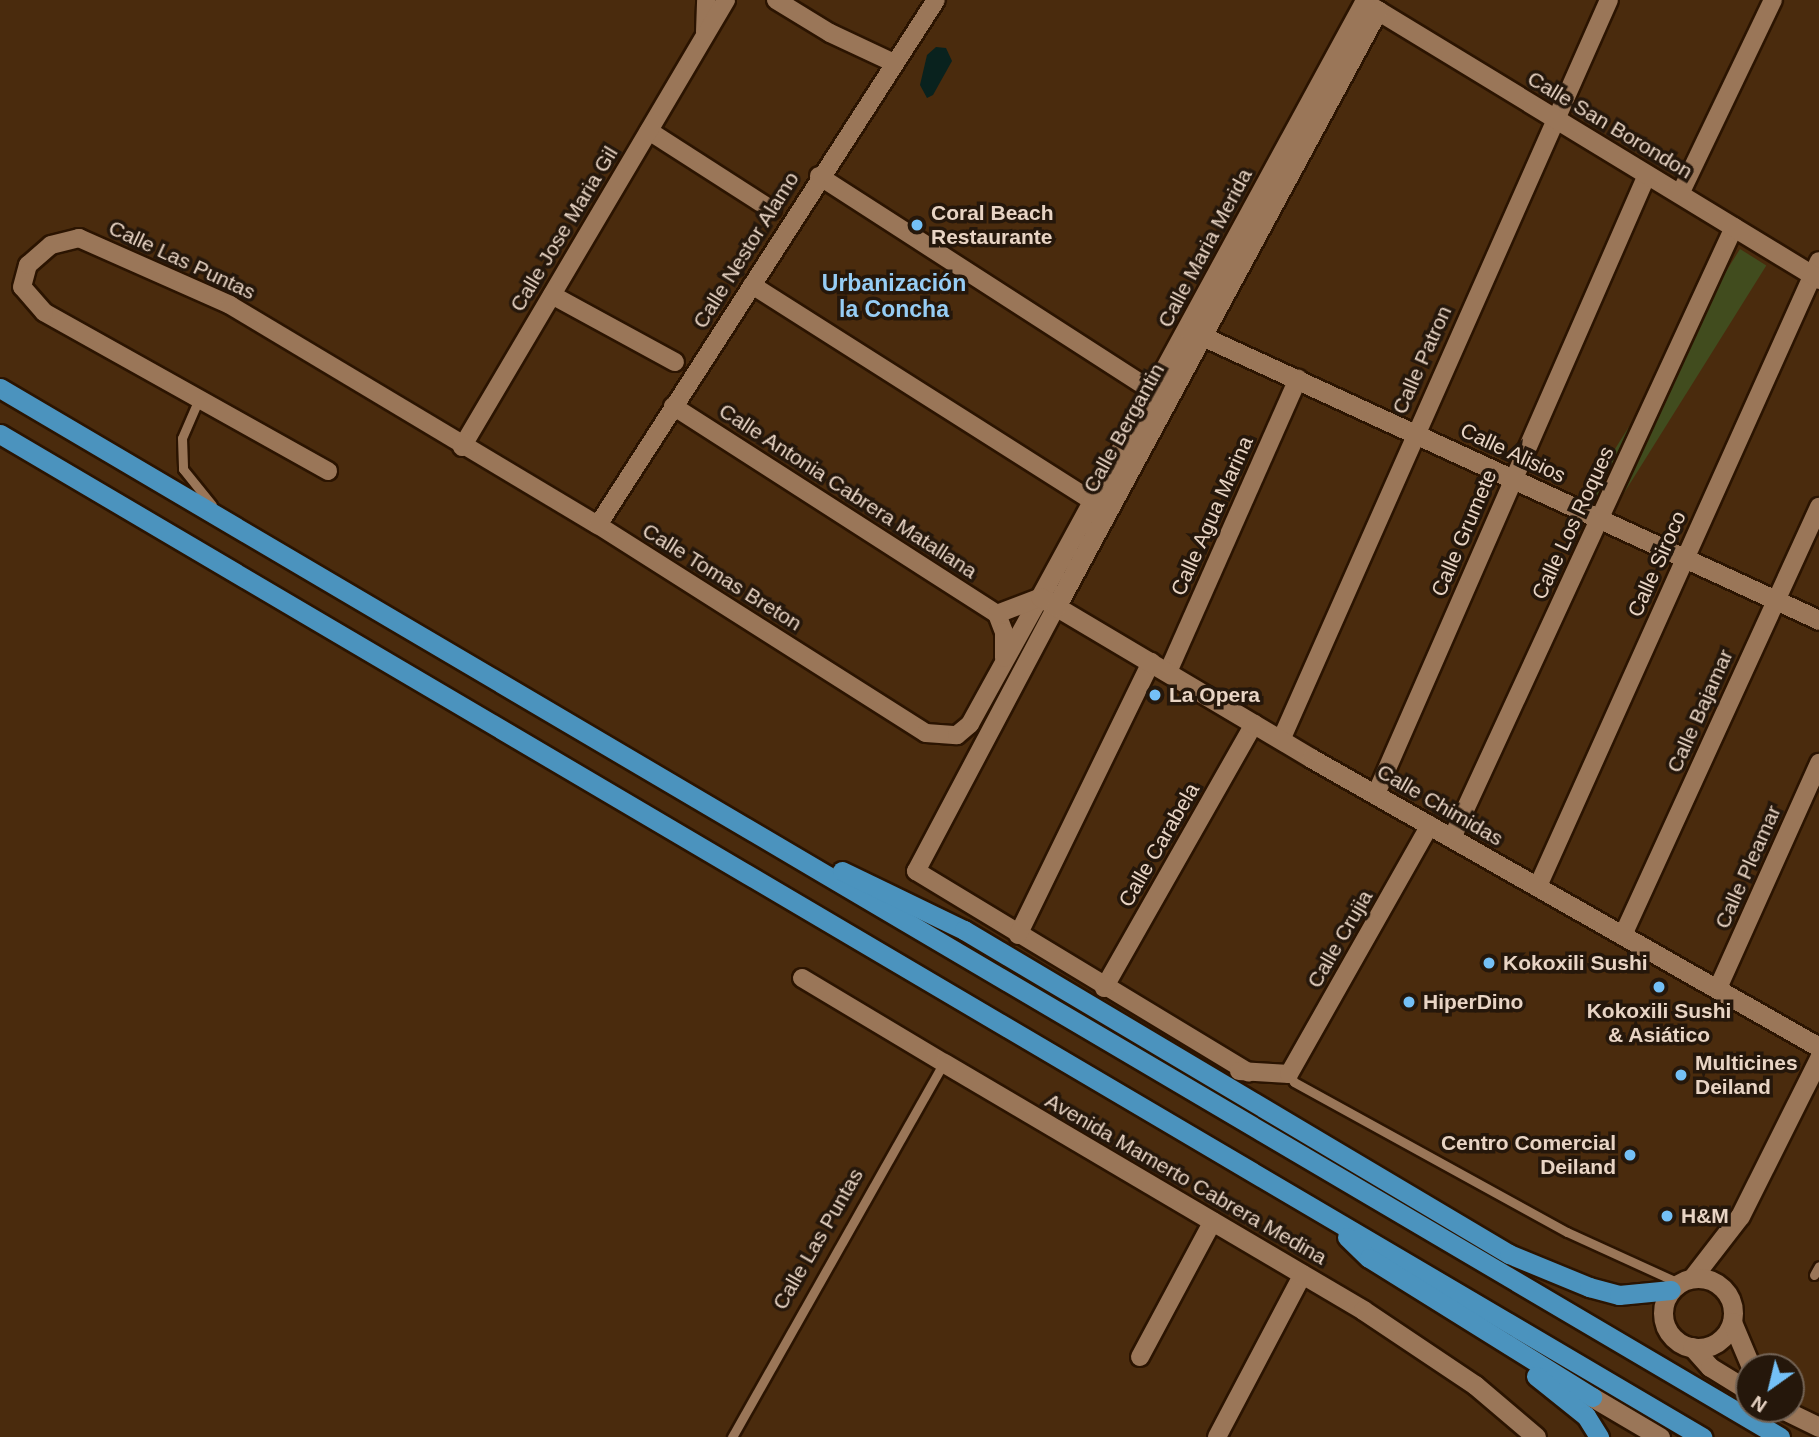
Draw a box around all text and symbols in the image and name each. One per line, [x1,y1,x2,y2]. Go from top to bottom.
street label: Calle San Borondon [1523,66,1697,184]
street label: Calle Jose Maria Gil [505,142,623,316]
street label: Calle Maria Merida [1153,164,1257,332]
street label: Calle Nestor Alamo [687,167,805,333]
place label: Coral Beach Restaurante [931,200,1054,250]
street label: Calle Las Puntas [105,215,259,305]
marker: Coral Beach Restaurante [909,217,925,233]
district label: Urbanización la Concha [822,269,966,323]
street label: Calle Patron [1387,302,1457,418]
street label: Calle Bergantin [1078,359,1170,497]
street label: Calle Antonia Cabrera Matallana [714,398,982,584]
street label: Calle Alisios [1456,417,1570,489]
street label: Calle Agua Marina [1165,432,1259,600]
street label: Calle Los Roques [1527,443,1619,603]
street label: Calle Grumete [1426,466,1502,600]
street label: Calle Siroco [1622,507,1692,621]
street label: Calle Tomas Breton [638,518,806,636]
street label: Calle Bajamar [1662,646,1738,776]
place label: La Opera [1169,682,1260,708]
marker: La Opera [1147,687,1163,703]
street label: Calle Chimidas [1373,759,1507,851]
street label: Calle Carabela [1113,779,1205,911]
street label: Calle Pleamar [1710,802,1786,932]
street label: Calle Crujia [1302,886,1378,992]
place label: Kokoxili Sushi [1503,950,1648,976]
marker: Kokoxili Sushi [1481,955,1497,971]
marker: Kokoxili Sushi & Asiático [1651,979,1667,995]
place label: HiperDino [1423,989,1523,1015]
marker: HiperDino [1401,994,1417,1010]
place label: Kokoxili Sushi & Asiático [1587,998,1731,1048]
place label: Multicines Deiland [1695,1050,1798,1100]
marker: Multicines Deiland [1673,1067,1689,1083]
street label: Avenida Mamerto Cabrera Medina [1041,1088,1331,1270]
place label: Centro Comercial Deiland [1441,1130,1616,1180]
marker: Centro Comercial Deiland [1622,1147,1638,1163]
street label: Calle Las Puntas [767,1164,869,1314]
place label: H&M [1681,1203,1729,1229]
marker: H&M [1659,1208,1675,1224]
north arrow [1735,1353,1805,1423]
text: N [1748,1392,1771,1417]

